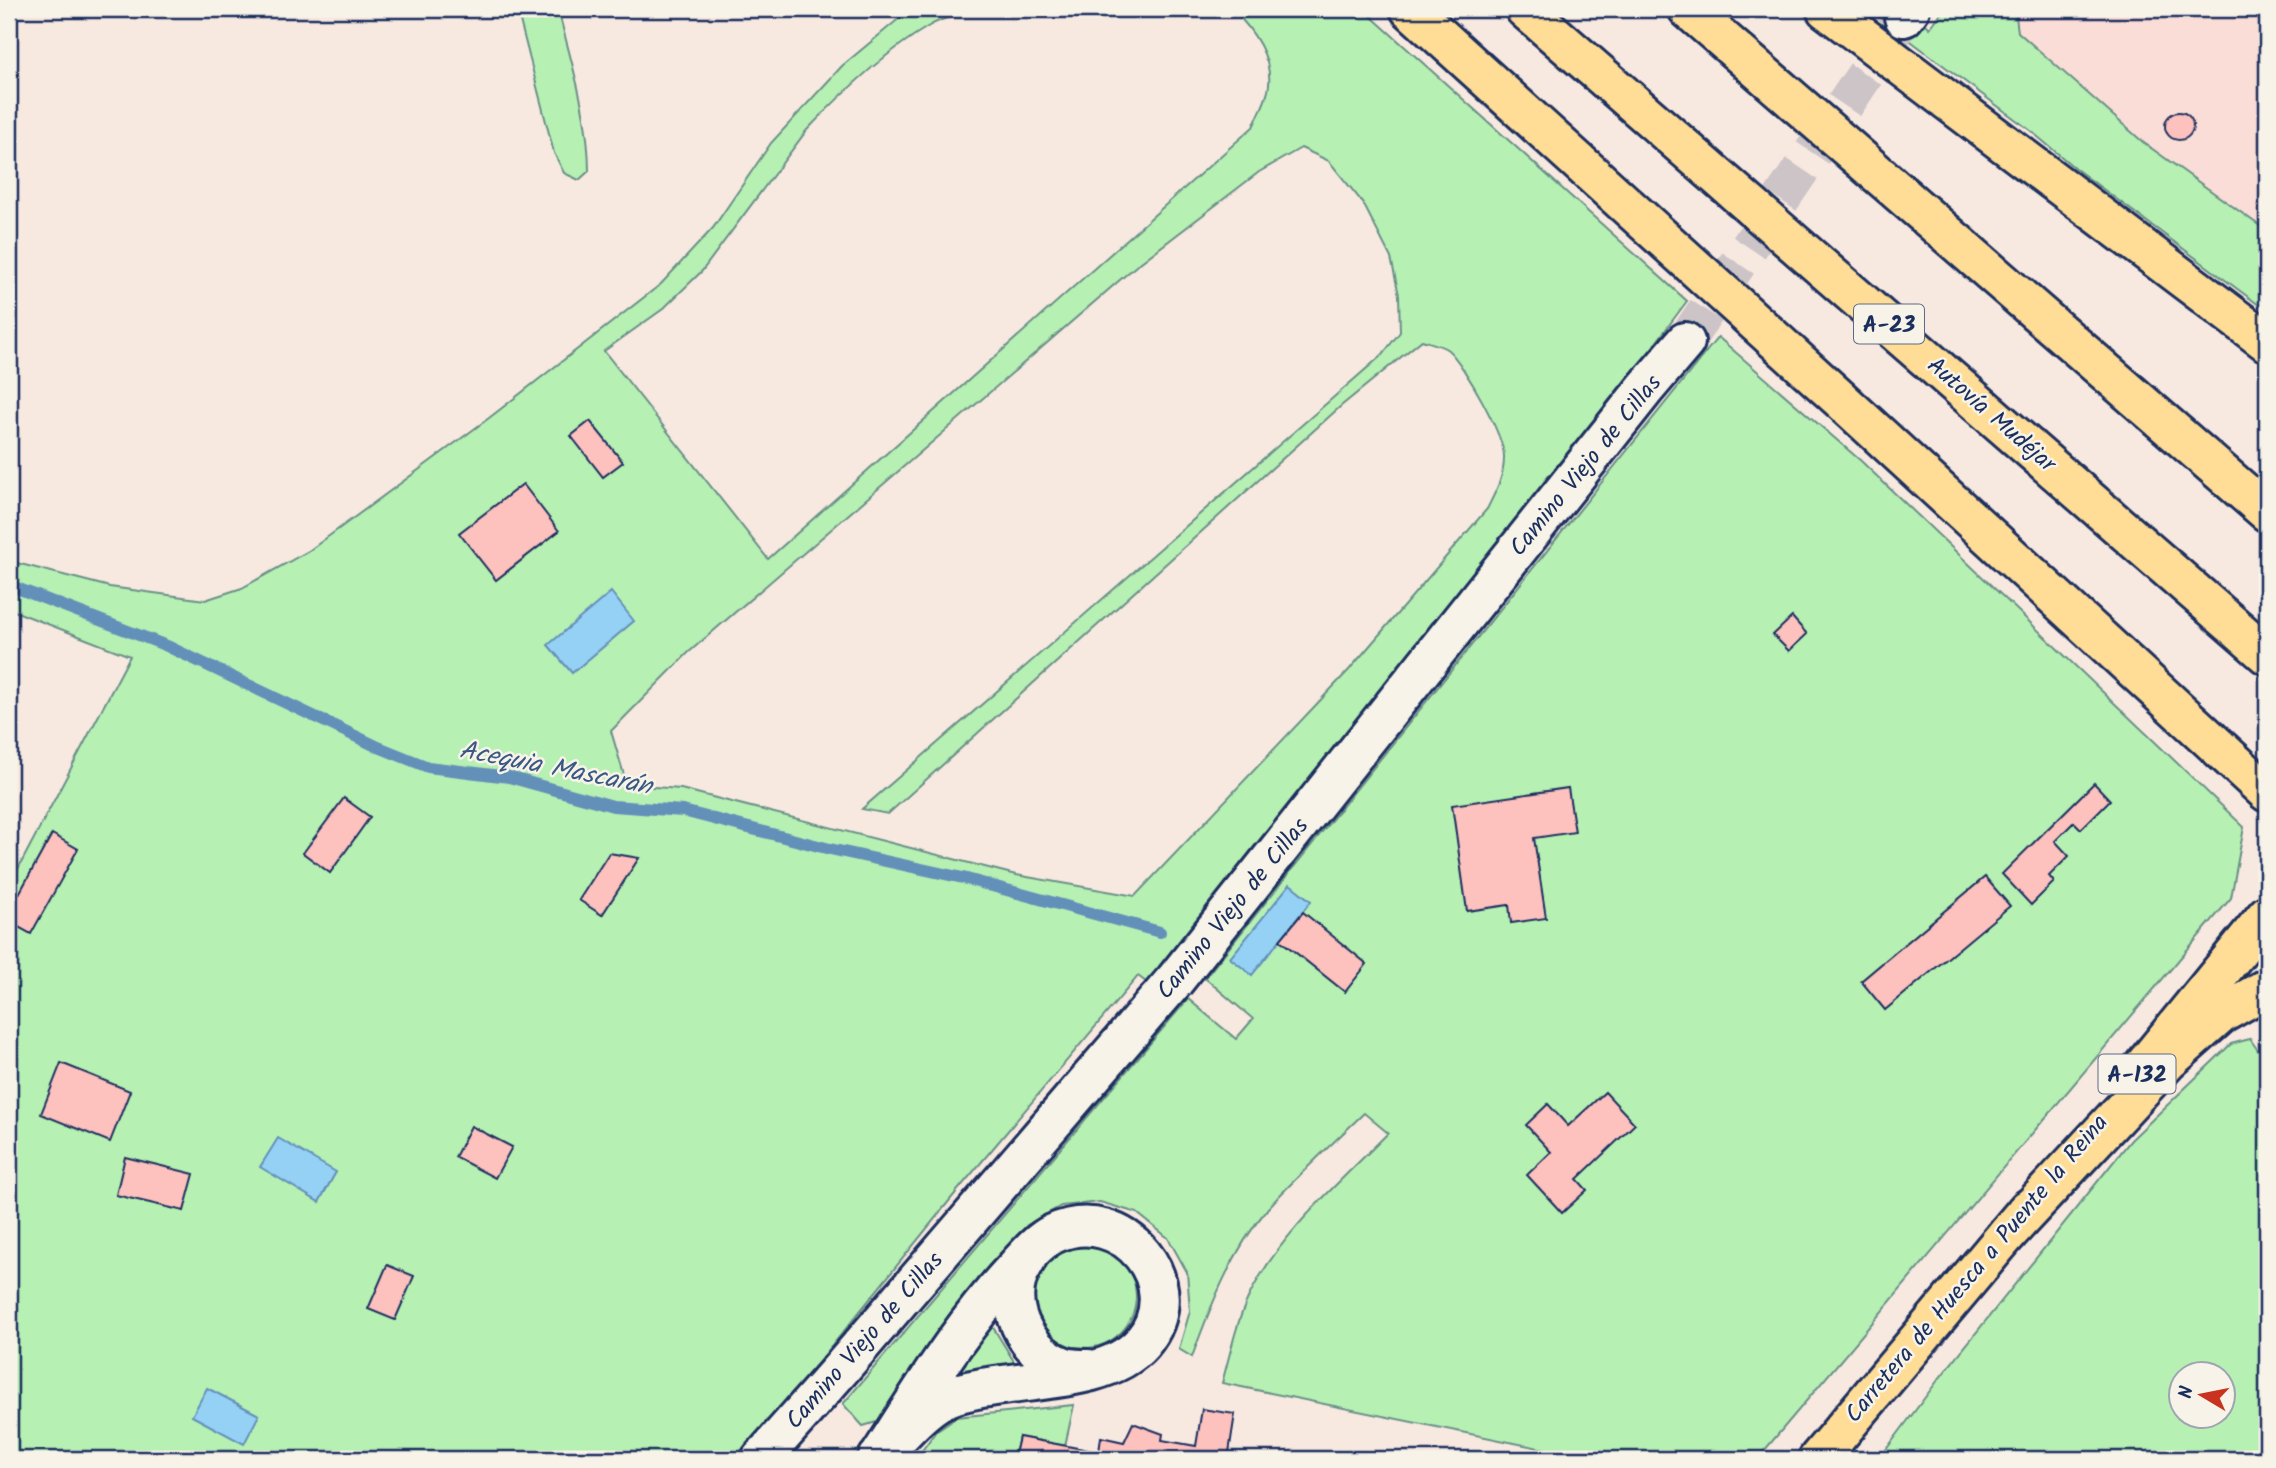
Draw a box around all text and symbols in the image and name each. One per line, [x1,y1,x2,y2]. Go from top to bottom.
road number: A-23 [1854,304,1924,344]
street label: Autovía Mudéjar [1917,348,2066,484]
street label: Camino Viejo de Cillas [1500,366,1672,566]
water label: Acequia Mascarán [456,730,657,809]
street label: Camino Viejo de Cillas [1147,809,1319,1009]
road number: A-132 [2098,1054,2176,1093]
street label: Carretera de Huesca a Puente la Reina [1836,1106,2119,1432]
street label: Camino Viejo de Cillas [776,1243,954,1439]
north arrow [2168,1360,2238,1430]
text: N [2171,1384,2203,1401]

